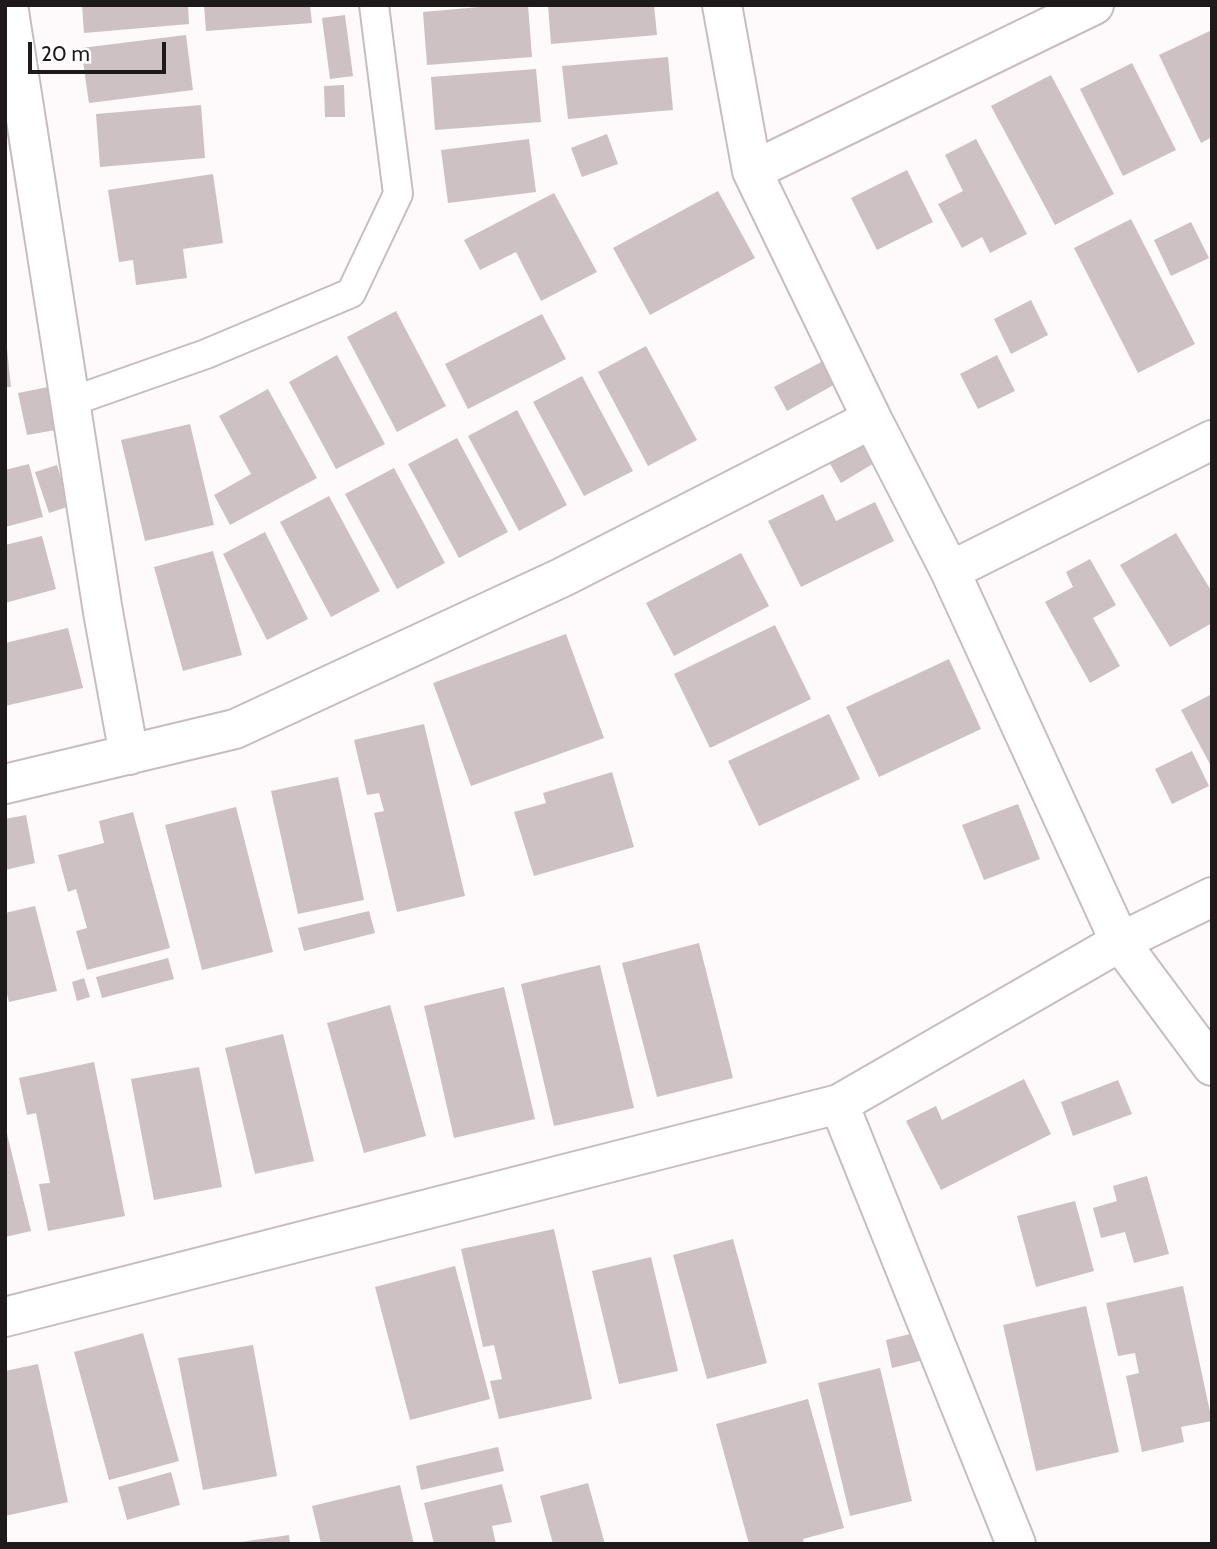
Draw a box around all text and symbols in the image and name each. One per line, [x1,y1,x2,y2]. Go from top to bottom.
scale bar [32,28,170,72]
text: 20 m [41,41,90,66]

